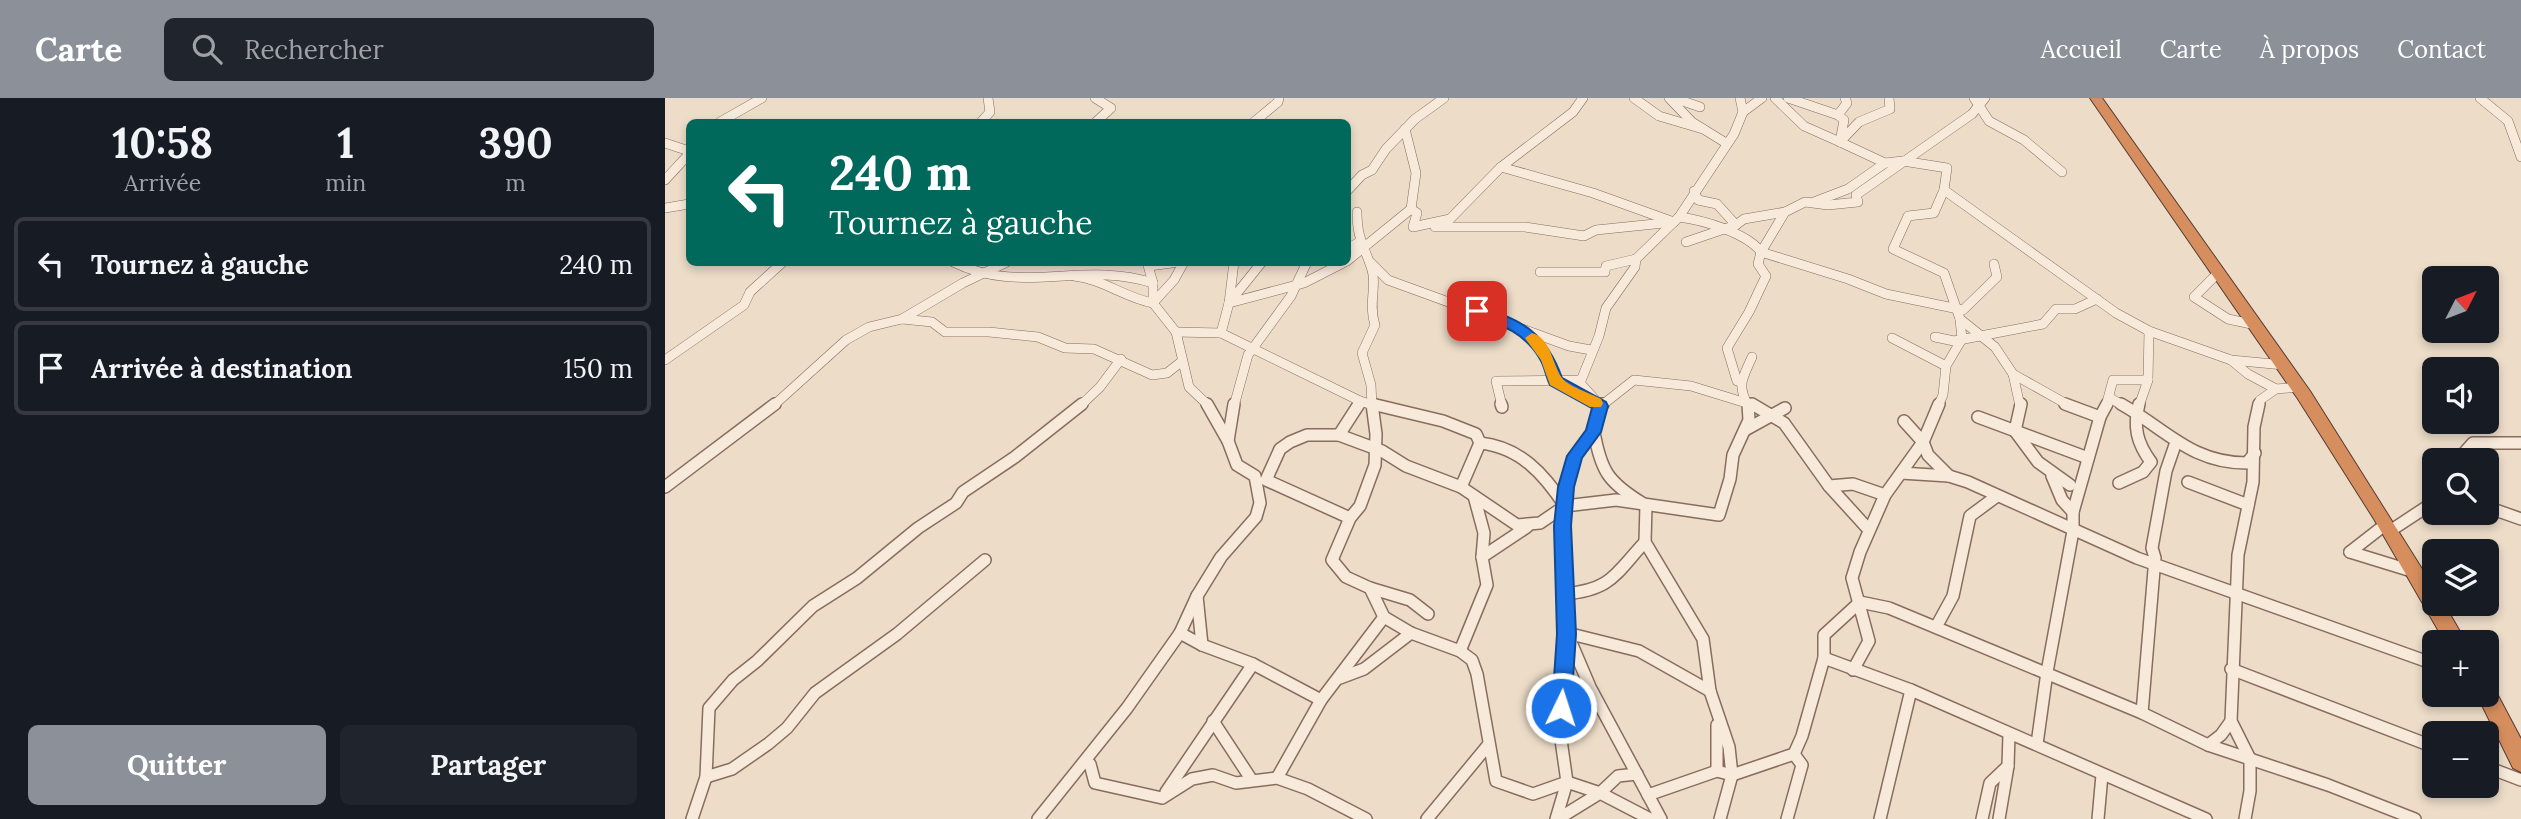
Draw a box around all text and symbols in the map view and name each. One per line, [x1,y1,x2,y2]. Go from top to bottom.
search box [164,18,654,81]
text: Carte [35,28,122,70]
icon: search [188,30,226,68]
text: Rechercher [244,33,384,66]
text: Accueil [2041,34,2122,65]
text: Carte [2160,34,2222,65]
text: À propos [2260,34,2359,65]
text: Contact [2397,34,2486,65]
text: 10:58 [112,116,213,170]
text: 1 [337,116,354,170]
text: 390 [478,116,553,170]
text: 240 m [829,141,971,203]
icon: left [714,147,805,238]
text: Arrivée [124,168,201,197]
text: min [325,168,366,197]
text: m [505,168,526,197]
text: Tournez à gauche [829,202,1093,243]
icon: left [32,245,70,283]
text: Tournez à gauche [91,248,309,281]
text: 240 m [559,248,633,281]
north arrow [2422,266,2499,343]
map controls [2422,266,2499,798]
pin [1447,281,1507,341]
icon: arrive [1458,292,1496,330]
icon: arrive [32,349,70,387]
text: Arrivée à destination [91,352,352,385]
text: 150 m [563,352,633,385]
button: sound [2422,357,2499,434]
button: search [2422,448,2499,525]
button: layers [2422,539,2499,616]
button: + [2422,630,2499,707]
position arrow [1524,671,1598,745]
button: − [2422,721,2499,798]
button: Quitter [28,725,326,805]
button: Partager [340,725,637,805]

